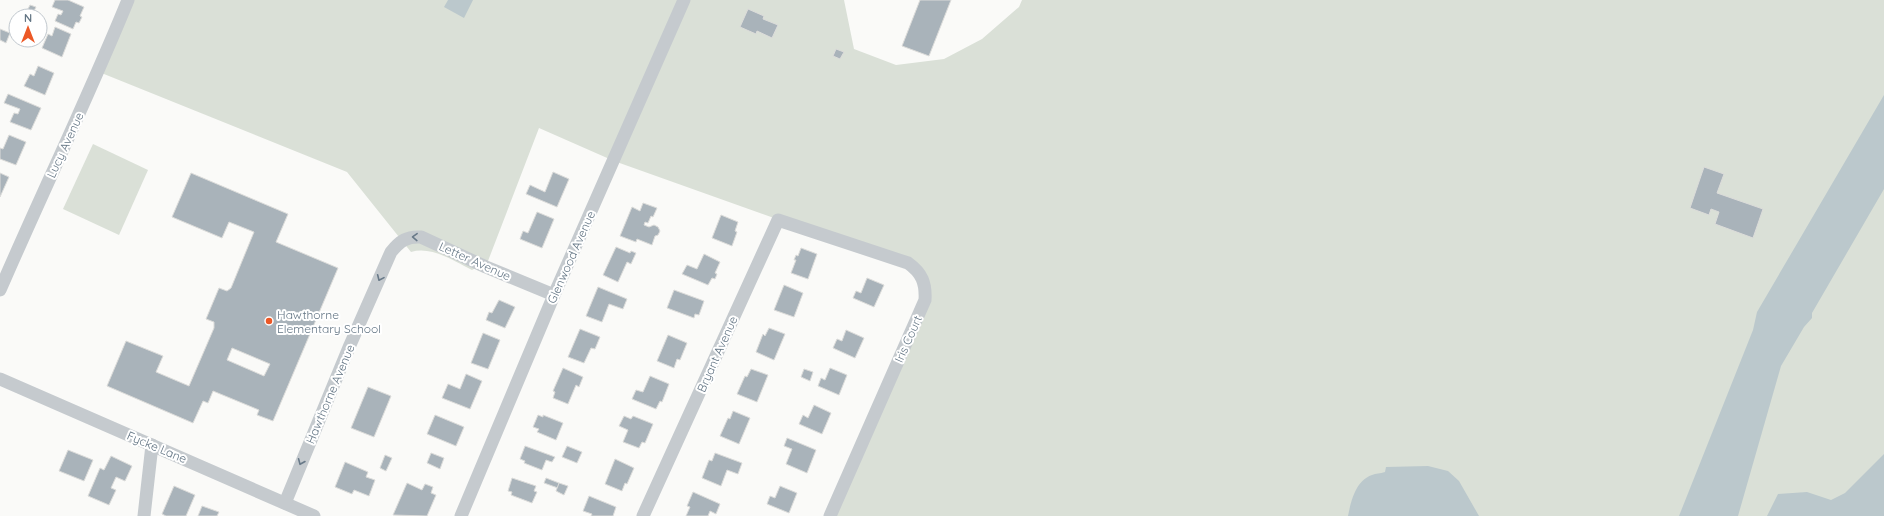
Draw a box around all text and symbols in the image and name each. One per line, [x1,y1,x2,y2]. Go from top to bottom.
north arrow [8,8,48,48]
text: N [24,11,32,25]
street label: Lucy Avenue [43,110,87,180]
street label: Glenwood Avenue [544,208,598,306]
one-way arrow [412,233,418,242]
street label: Letter Avenue [437,238,513,284]
one-way arrow [376,275,384,282]
place label: Hawthorne Elementary School [277,307,381,336]
street label: Bryant Avenue [694,313,741,394]
street label: Iris Court [891,313,925,365]
marker: Hawthorne Elementary School [264,316,274,326]
street label: Hawthorne Avenue [302,342,358,446]
street label: Fycke Lane [125,428,189,466]
one-way arrow [298,459,306,466]

